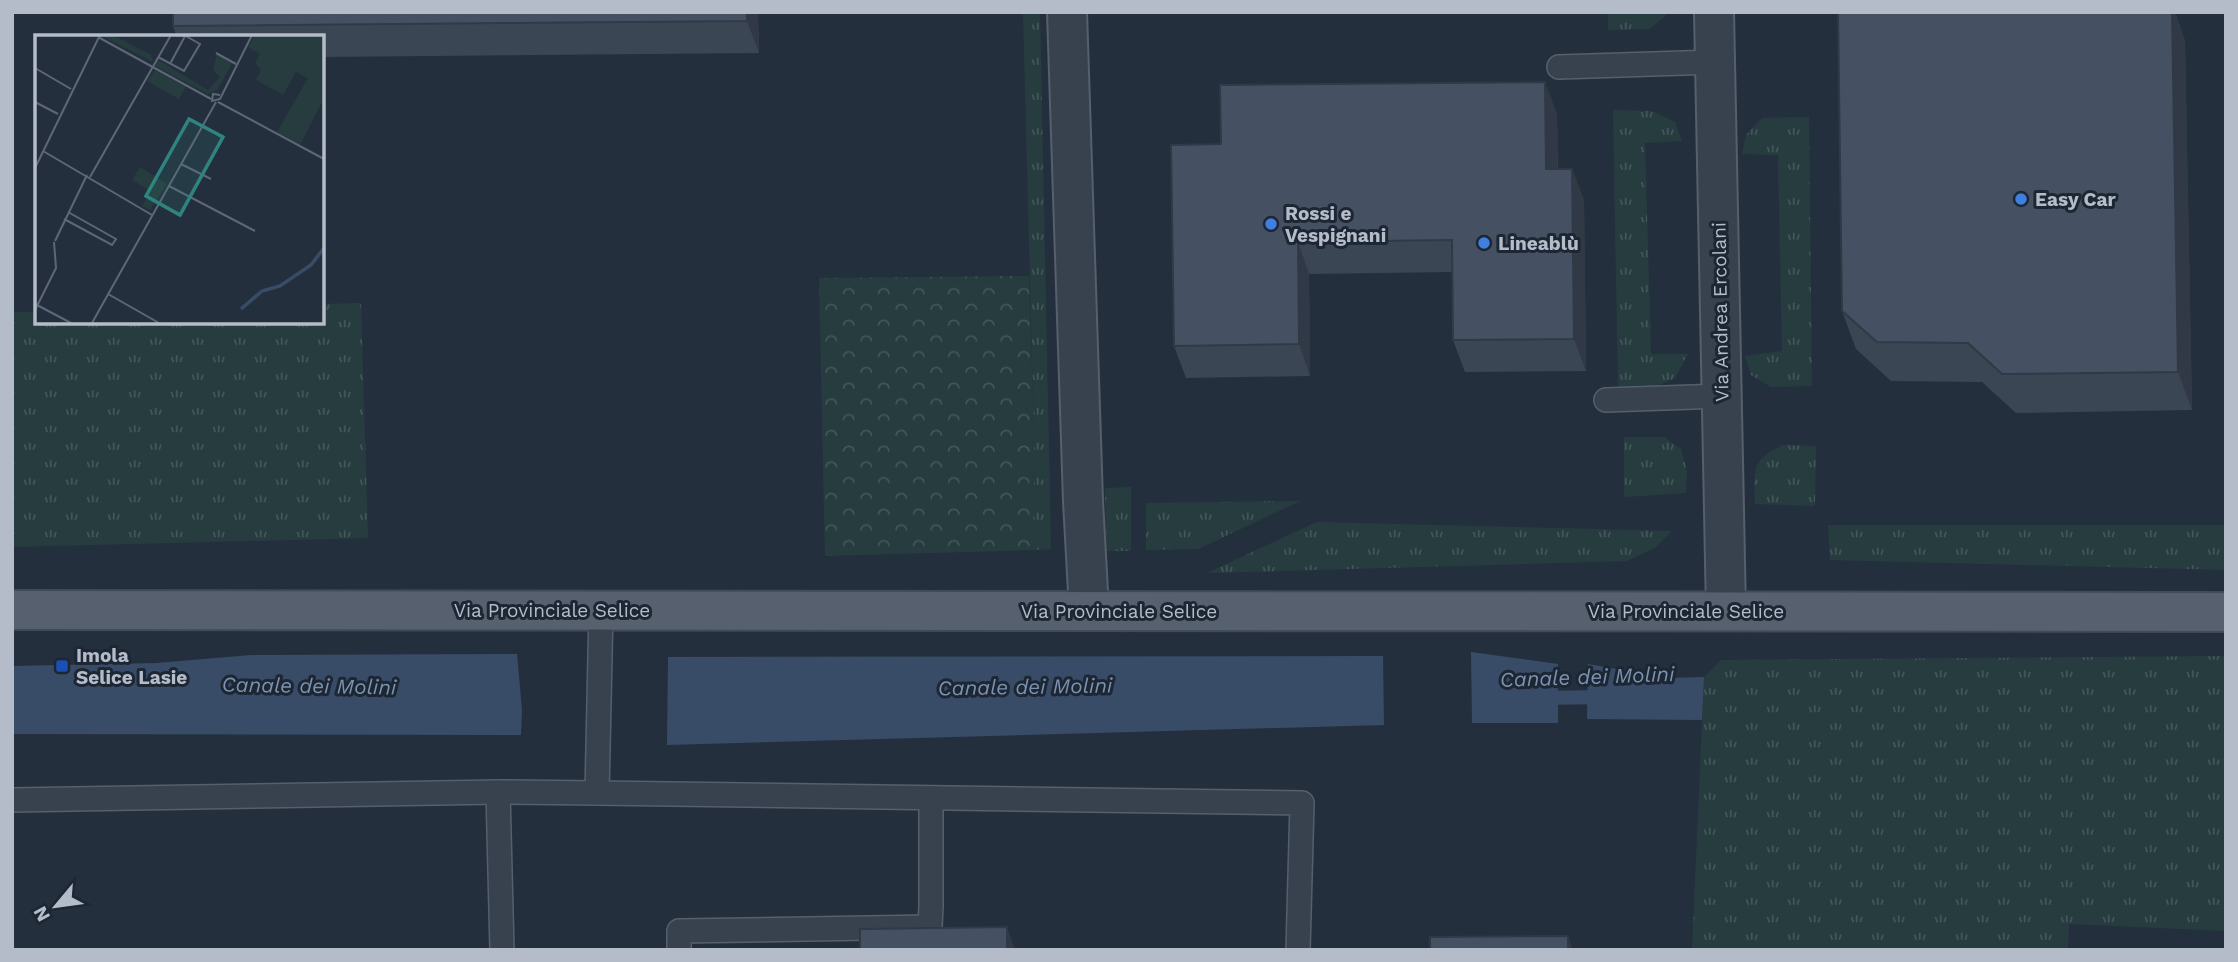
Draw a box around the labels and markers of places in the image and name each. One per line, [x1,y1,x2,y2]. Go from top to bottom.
place label: Easy Car [2035,188,2117,211]
marker: Easy Car [2013,191,2029,207]
place label: Rossi e Vespignani [1285,202,1386,247]
marker: Rossi e Vespignani [1263,216,1279,232]
place label: Lineablù [1498,232,1579,255]
marker: Lineablù [1476,235,1492,251]
place label: Imola Selice Lasie [76,644,187,689]
marker: Imola Selice Lasie [54,658,70,674]

